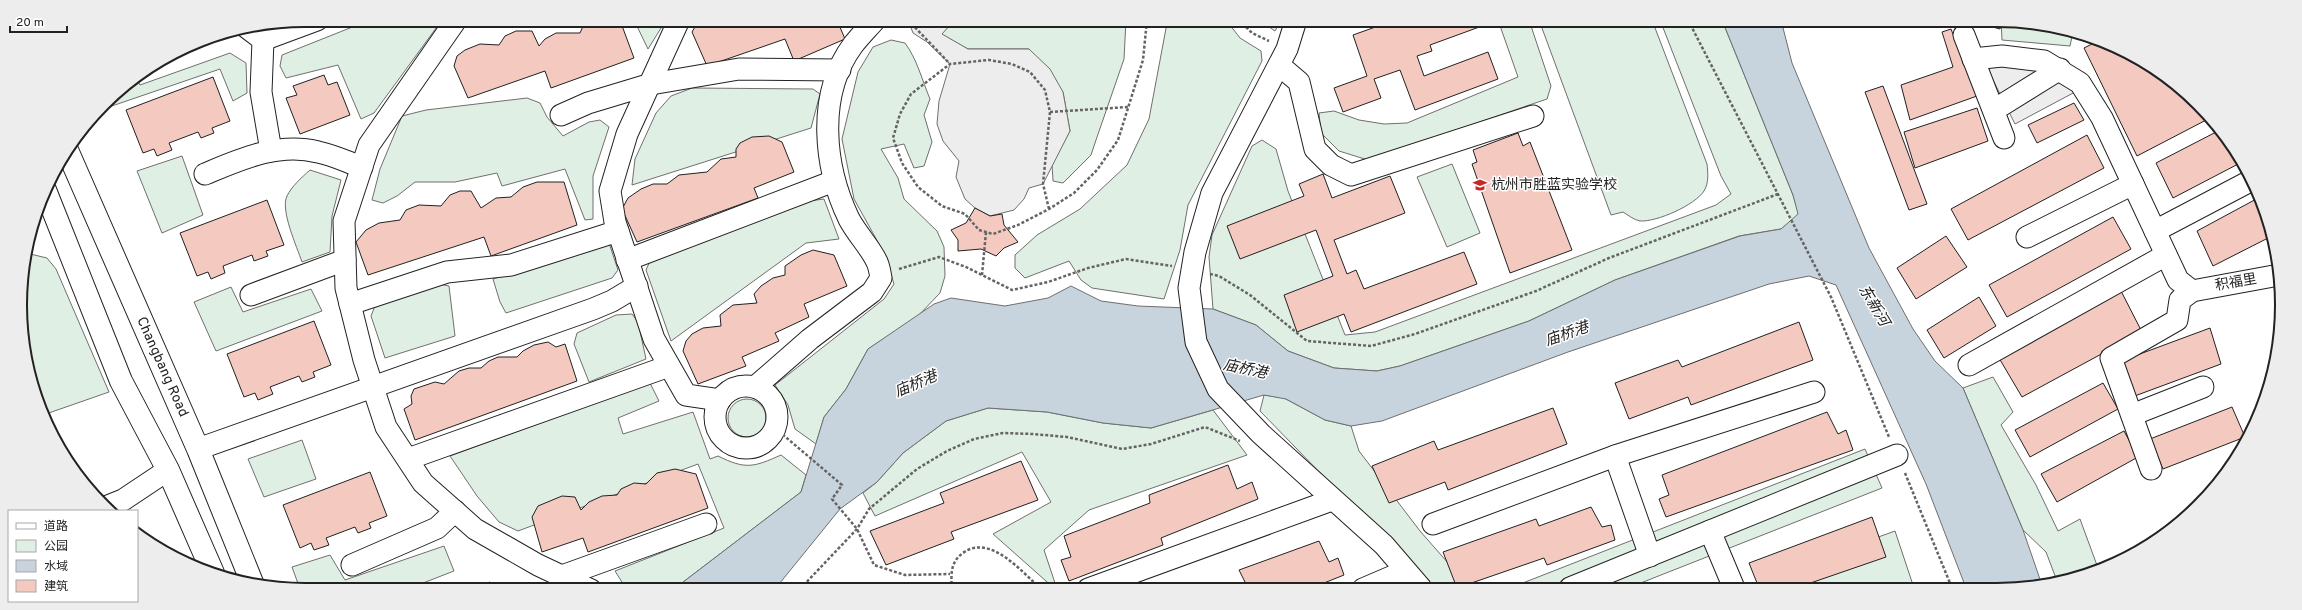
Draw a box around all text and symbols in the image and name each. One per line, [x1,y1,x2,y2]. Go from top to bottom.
scale bar [10,8,67,34]
text: 20 m [16,15,44,31]
place label: 杭州市胜蓝实验学校 [1491,176,1617,194]
school or university icon: 杭州市胜蓝实验学校 [1472,177,1488,193]
street label: 积福里 [2214,271,2258,295]
water label: 东新河 [1853,282,1894,333]
street label: Changbang Road [132,314,192,420]
water label: 庙桥港 [1543,318,1593,351]
water label: 庙桥港 [1221,356,1271,384]
water label: 庙桥港 [892,367,942,403]
legend [8,510,138,602]
text: 道路 [44,519,68,535]
text: 公园 [44,539,68,555]
text: 水域 [44,559,68,575]
text: 建筑 [44,579,68,595]

